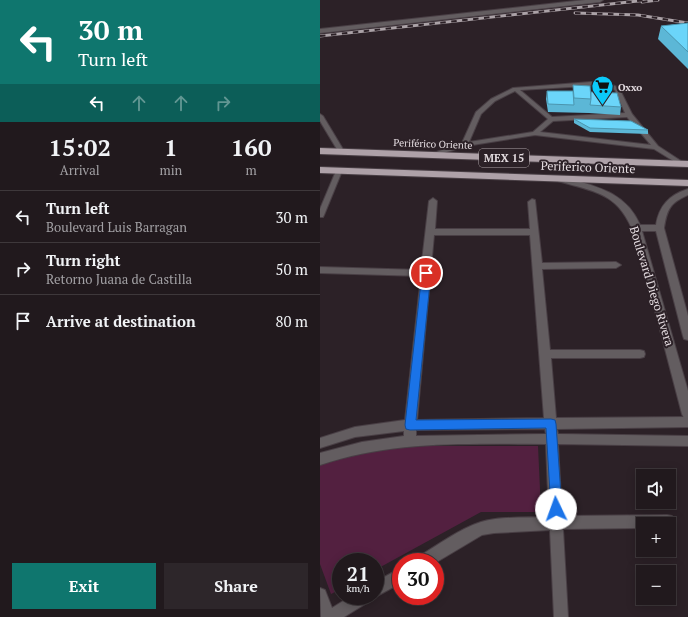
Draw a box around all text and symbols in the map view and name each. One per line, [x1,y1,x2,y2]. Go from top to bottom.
text: 30 m [78,11,143,48]
icon: left [12,16,64,68]
text: Turn left [78,47,148,71]
supermarket icon: Oxxo [590,74,616,107]
place label: Oxxo [618,81,642,94]
icon: left [86,92,108,114]
icon: ahead [128,92,150,114]
icon: ahead [170,92,192,114]
icon: right [212,92,234,114]
text: 15:02 [48,131,111,163]
text: 1 [164,131,178,163]
text: 160 [231,131,271,163]
street label: Periférico Oriente [393,136,473,152]
road number: MEX 15 [479,149,529,167]
street label: Periferico Oriente [540,158,636,176]
text: Arrival [60,161,100,179]
text: min [159,161,182,179]
text: m [246,161,257,179]
text: Turn left [46,198,110,218]
icon: left [12,206,34,228]
text: 30 m [275,207,308,227]
text: Boulevard Luis Barragan [46,218,187,236]
street label: Boulevard Diego Rivera [627,224,677,348]
text: Turn right [46,250,121,270]
pin [409,256,443,290]
icon: right [12,258,34,280]
text: 50 m [275,259,308,279]
icon: arrive [415,262,437,284]
text: Retorno Juana de Castilla [46,270,192,288]
icon: arrive [12,310,34,332]
text: Arrive at destination [46,311,196,331]
text: 80 m [275,311,308,331]
map controls [636,469,676,605]
button: sound [636,469,676,509]
position arrow [535,488,577,530]
button: + [636,517,676,557]
speed limit sign: 30 [392,553,444,605]
text: 21 [347,560,369,587]
button: Exit [12,563,156,609]
button: Share [164,563,308,609]
button: − [636,565,676,605]
text: km/h [346,582,370,595]

